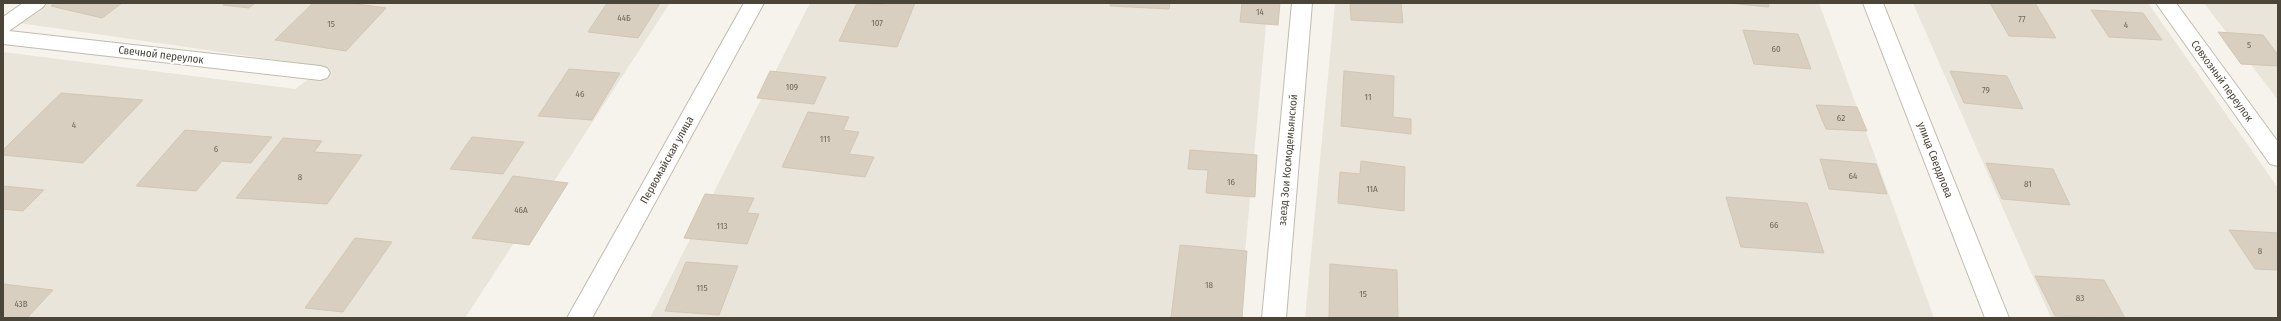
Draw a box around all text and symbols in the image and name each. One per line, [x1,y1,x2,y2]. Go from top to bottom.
house number: 14 [1256,7,1265,17]
house number: 44Б [617,13,631,23]
house number: 77 [2018,14,2026,24]
house number: 107 [871,18,883,28]
house number: 15 [327,19,335,29]
house number: 4 [2124,20,2129,30]
street label: Совхозный переулок [2188,38,2256,125]
house number: 5 [2247,40,2251,50]
street label: Свечной переулок [118,43,205,67]
house number: 60 [1771,44,1781,54]
house number: 109 [786,82,798,92]
house number: 79 [1982,85,1990,95]
house number: 46 [576,89,585,99]
house number: 11 [1365,92,1371,102]
street label: заезд Зои Космодемьянской [1276,94,1300,226]
house number: 62 [1837,113,1845,123]
street label: Первомайская улица [638,114,696,206]
house number: 4 [72,120,77,130]
street label: улица Свердлова [1915,120,1955,200]
house number: 111 [820,134,830,144]
house number: 6 [214,144,219,154]
house number: 64 [1849,171,1858,181]
house number: 8 [298,172,303,182]
house number: 16 [1227,177,1236,187]
house number: 81 [2024,179,2032,189]
house number: 11А [1366,184,1378,194]
house number: 46А [514,205,528,215]
house number: 66 [1770,220,1779,230]
house number: 113 [717,221,727,231]
house number: 8 [2258,246,2263,256]
house number: 18 [1205,280,1214,290]
house number: 115 [696,283,708,293]
house number: 15 [1359,289,1367,299]
house number: 83 [2076,293,2084,303]
house number: 43В [14,299,28,309]

